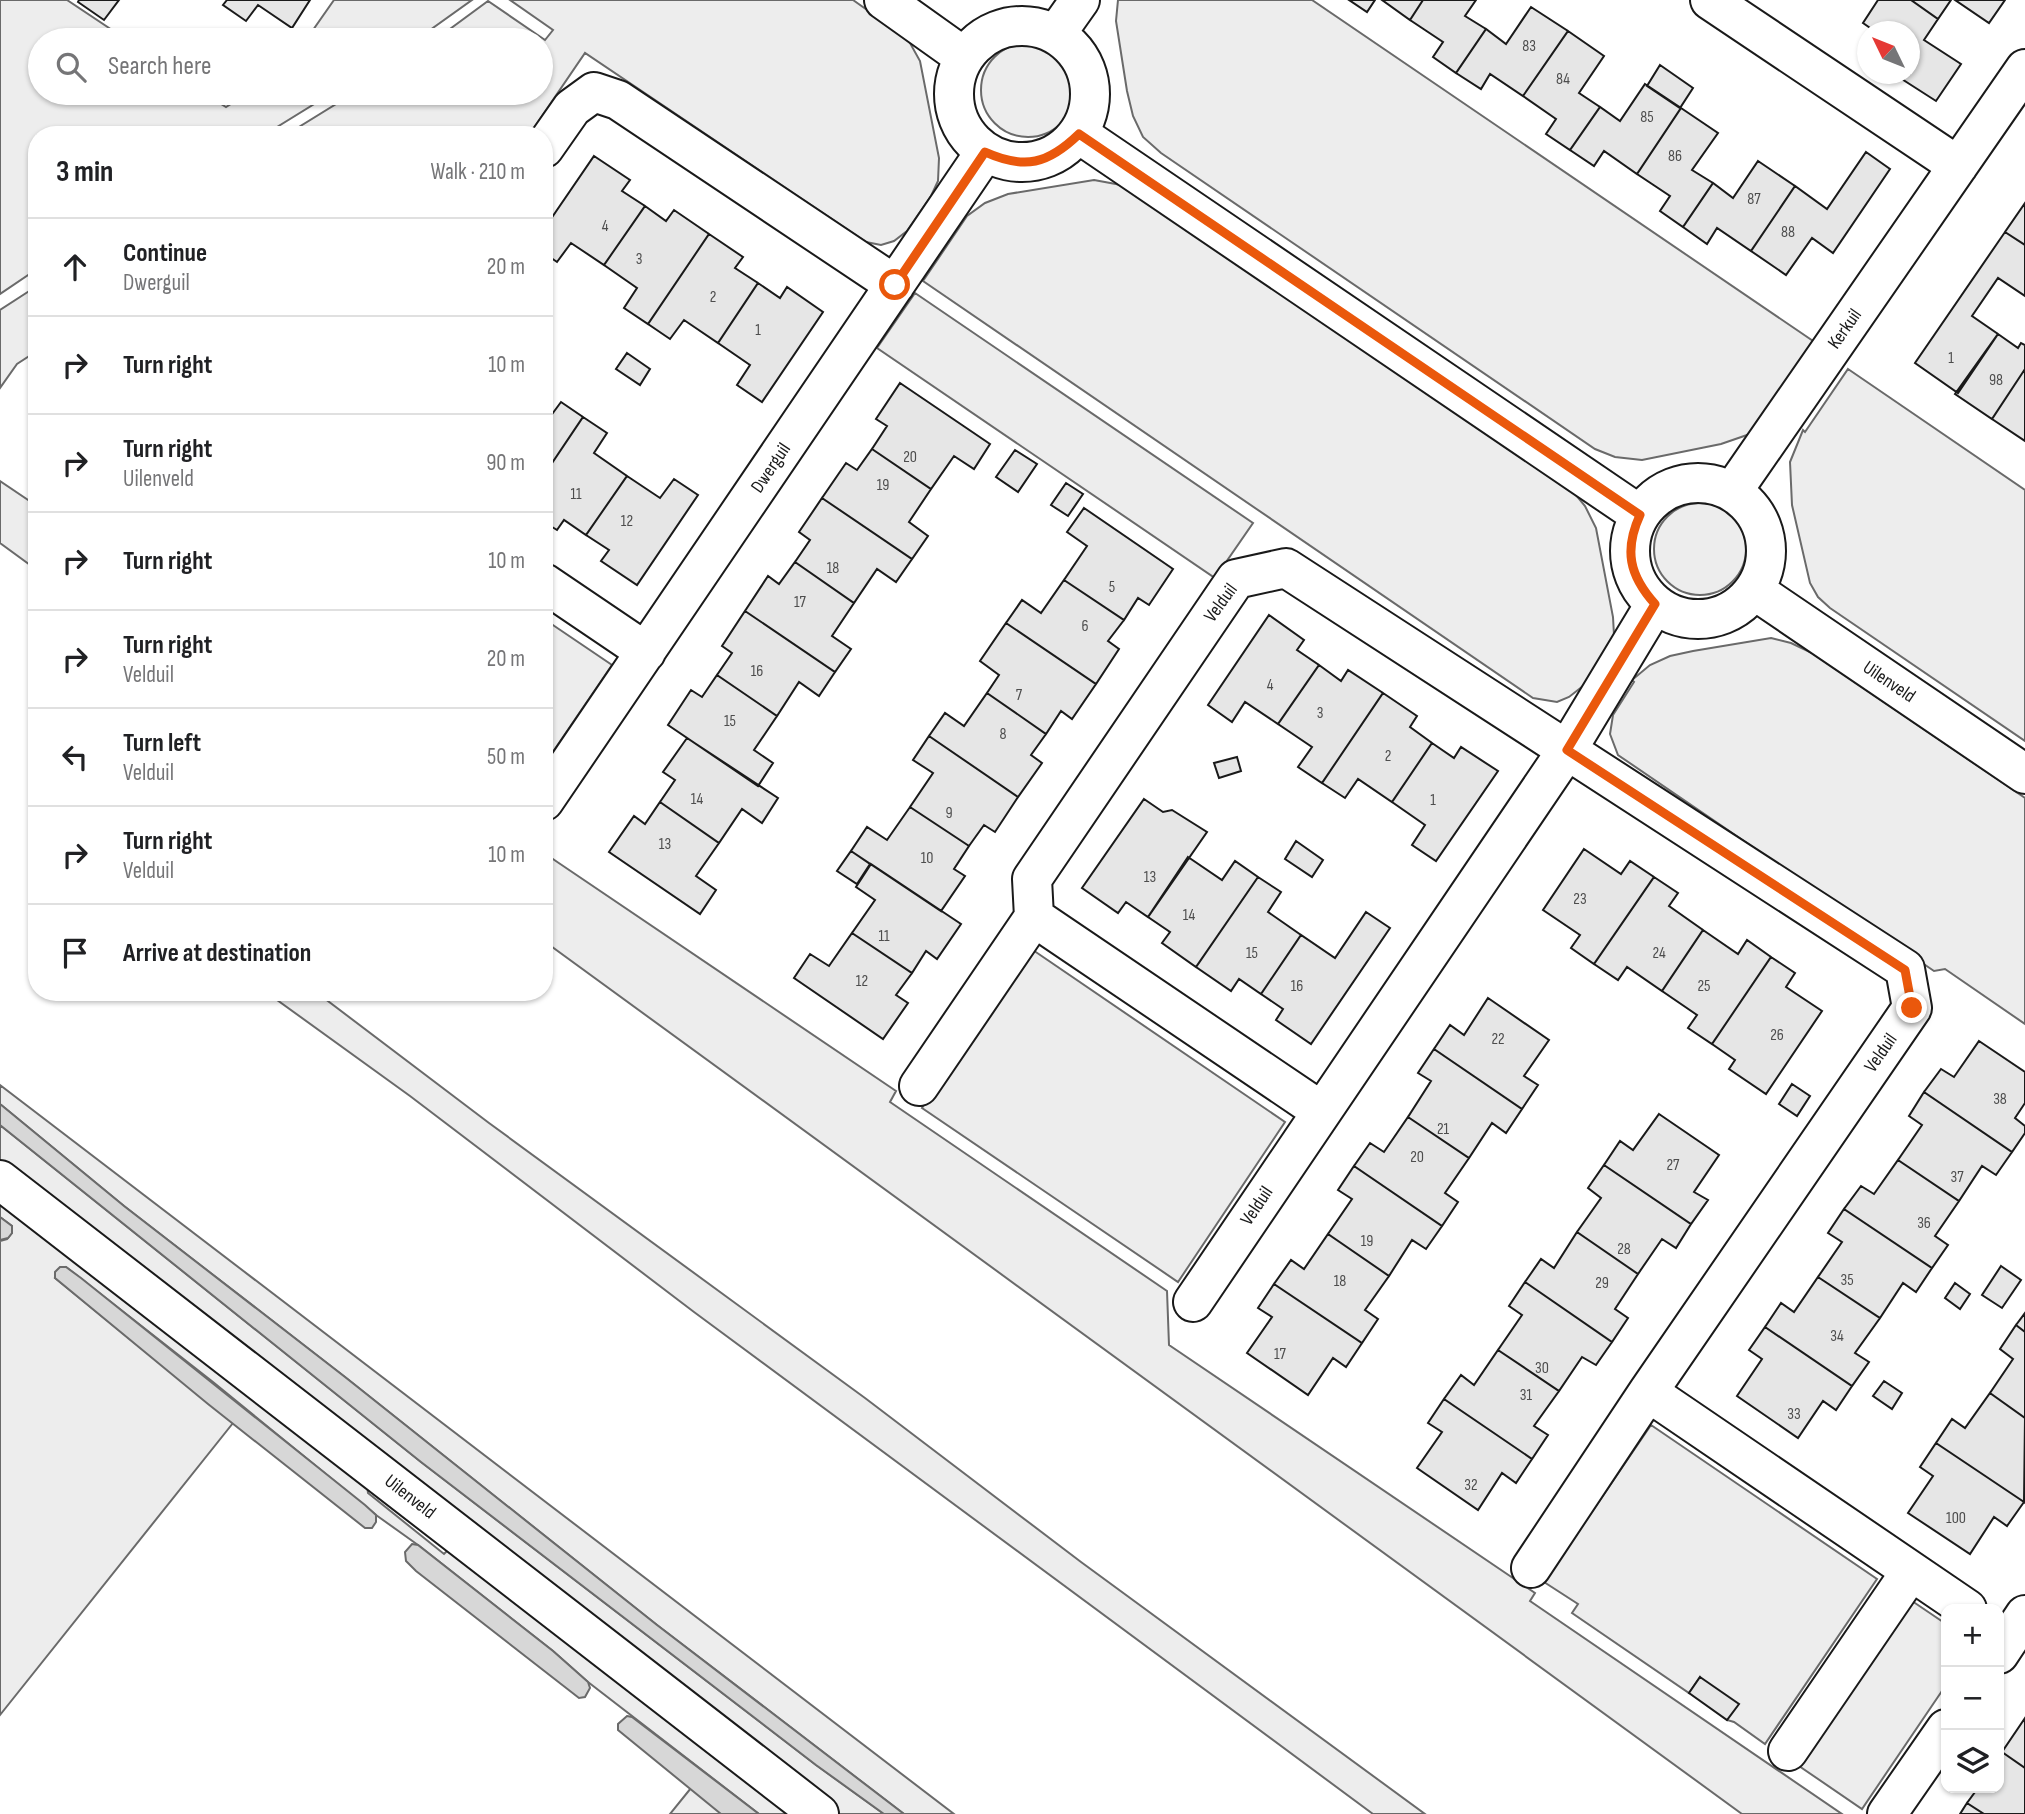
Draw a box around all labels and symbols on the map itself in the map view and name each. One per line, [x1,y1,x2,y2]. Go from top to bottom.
north arrow [1857,21,1920,84]
house number: 83 [1522,37,1536,56]
house number: 84 [1556,70,1570,89]
house number: 85 [1640,108,1654,127]
house number: 86 [1668,147,1682,166]
house number: 87 [1747,190,1761,209]
house number: 4 [602,217,609,236]
house number: 88 [1781,223,1795,242]
house number: 3 [636,250,642,269]
route start [879,269,910,300]
house number: 2 [710,288,716,307]
street label: Kerkuil [1823,305,1867,353]
house number: 1 [755,321,761,340]
house number: 1 [1948,349,1954,368]
house number: 98 [1989,371,2003,390]
street label: Dwerguil [746,439,796,497]
house number: 20 [903,448,917,467]
house number: 19 [877,476,889,495]
house number: 11 [570,485,582,504]
house number: 12 [621,512,633,531]
house number: 18 [827,559,839,578]
house number: 5 [1109,578,1115,597]
street label: Velduil [1199,579,1243,627]
house number: 17 [794,593,807,612]
house number: 6 [1081,617,1089,636]
street label: Uilenveld [1858,656,1920,708]
house number: 16 [751,662,763,681]
house number: 4 [1267,676,1274,695]
house number: 7 [1016,686,1023,705]
house number: 3 [1317,704,1323,723]
house number: 15 [724,712,736,731]
house number: 8 [999,725,1007,744]
house number: 2 [1385,747,1391,766]
house number: 14 [691,790,703,809]
house number: 1 [1430,791,1436,810]
house number: 9 [945,804,953,823]
house number: 13 [659,835,671,854]
house number: 10 [921,849,933,868]
house number: 13 [1144,868,1156,887]
house number: 23 [1573,890,1587,909]
house number: 14 [1183,906,1195,925]
house number: 11 [878,927,890,946]
house number: 15 [1246,944,1258,963]
house number: 24 [1652,944,1666,963]
house number: 12 [856,972,868,991]
house number: 16 [1291,977,1303,996]
house number: 25 [1697,977,1711,996]
route end [1896,992,1927,1023]
house number: 26 [1770,1026,1784,1045]
street label: Velduil [1860,1029,1902,1077]
house number: 22 [1491,1030,1505,1049]
house number: 38 [1993,1090,2007,1109]
house number: 21 [1437,1120,1450,1139]
house number: 20 [1410,1148,1424,1167]
house number: 27 [1666,1156,1680,1175]
house number: 37 [1950,1168,1964,1187]
street label: Velduil [1236,1182,1278,1230]
house number: 36 [1917,1214,1931,1233]
house number: 19 [1361,1232,1373,1251]
house number: 28 [1617,1240,1631,1259]
house number: 35 [1840,1271,1854,1290]
house number: 18 [1334,1272,1346,1291]
house number: 29 [1595,1274,1609,1293]
house number: 34 [1830,1327,1844,1346]
house number: 17 [1274,1345,1287,1364]
house number: 30 [1535,1359,1549,1378]
house number: 31 [1520,1386,1533,1405]
house number: 33 [1787,1405,1801,1424]
street label: Uilenveld [380,1470,440,1524]
house number: 32 [1464,1476,1478,1495]
house number: 100 [1946,1509,1966,1528]

